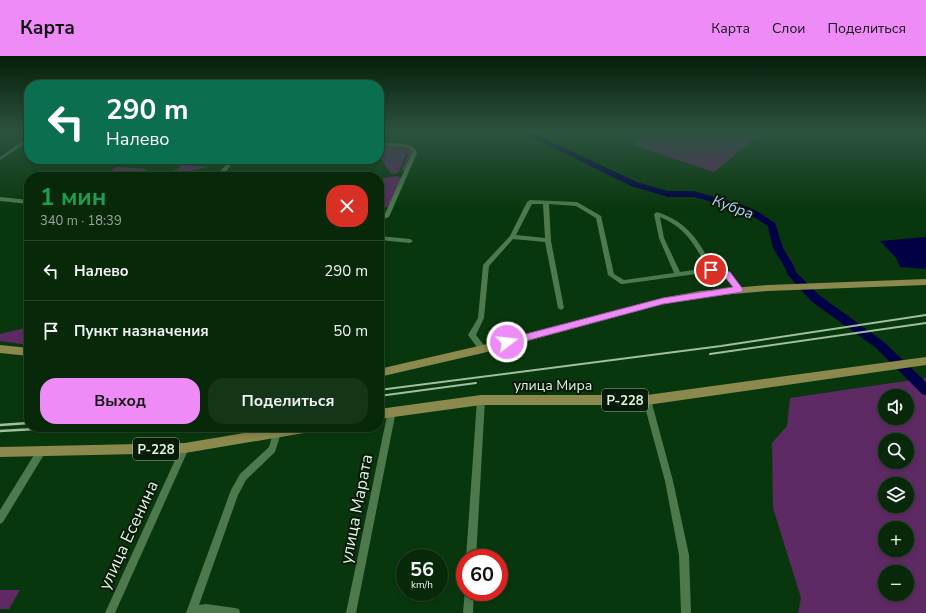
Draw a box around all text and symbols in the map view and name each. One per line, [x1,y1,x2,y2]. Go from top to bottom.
text: Карта [20,15,75,41]
text: Карта [711,19,750,38]
text: Слои [772,19,806,38]
text: Поделиться [828,19,906,38]
text: 290 m [106,91,189,129]
icon: left [40,96,92,148]
text: Налево [106,127,170,151]
text: 1 мин [40,181,106,213]
button: close [326,185,368,227]
water label: Кубра [710,190,756,224]
text: 340 m · 18:39 [40,212,122,230]
pin [694,253,728,287]
icon: arrive [700,259,722,281]
icon: left [40,260,62,282]
text: Налево [74,261,129,281]
text: 290 m [324,261,368,281]
icon: arrive [40,320,62,342]
text: Пункт назначения [74,321,209,341]
text: 50 m [333,321,368,341]
position arrow [486,321,528,363]
street label: улица Мира [514,376,592,395]
button: Выход [40,378,200,424]
button: Поделиться [208,378,368,424]
road number: Р-228 [602,389,648,411]
map controls [878,389,914,601]
button: sound [878,389,914,425]
button: search [878,433,914,469]
road number: Р-228 [133,438,179,460]
street label: улица Марата [335,452,378,566]
street label: улица Есенина [93,477,164,594]
button: layers [878,477,914,513]
button: + [878,521,914,557]
speed limit sign: 60 [456,549,508,601]
text: 56 [410,556,434,583]
button: − [878,565,914,601]
text: km/h [411,578,433,592]

